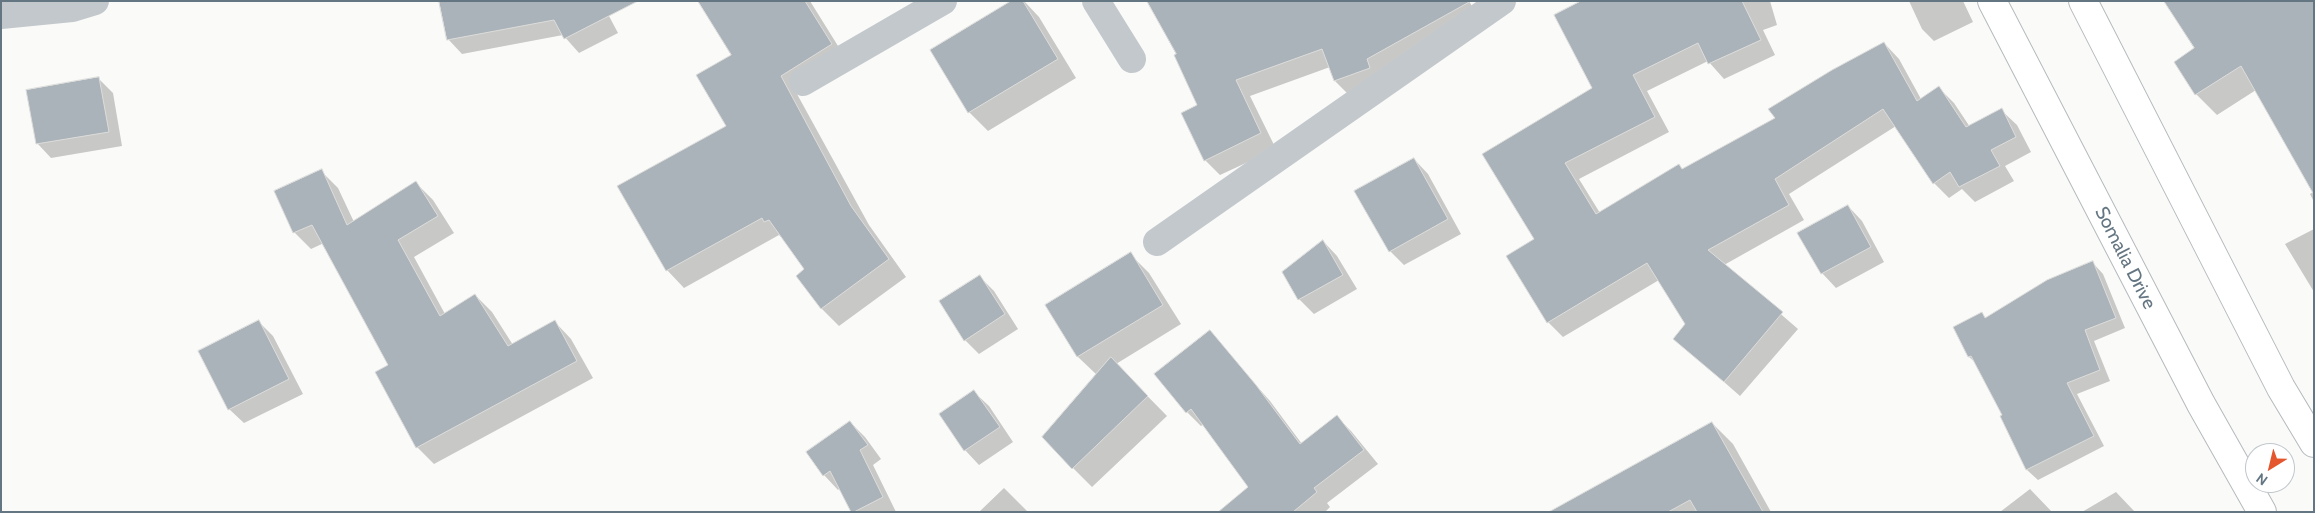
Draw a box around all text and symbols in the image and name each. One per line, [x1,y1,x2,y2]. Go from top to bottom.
street label: Somalia Drive [2089,203,2161,313]
north arrow [2245,443,2295,493]
text: N [2252,469,2271,490]

